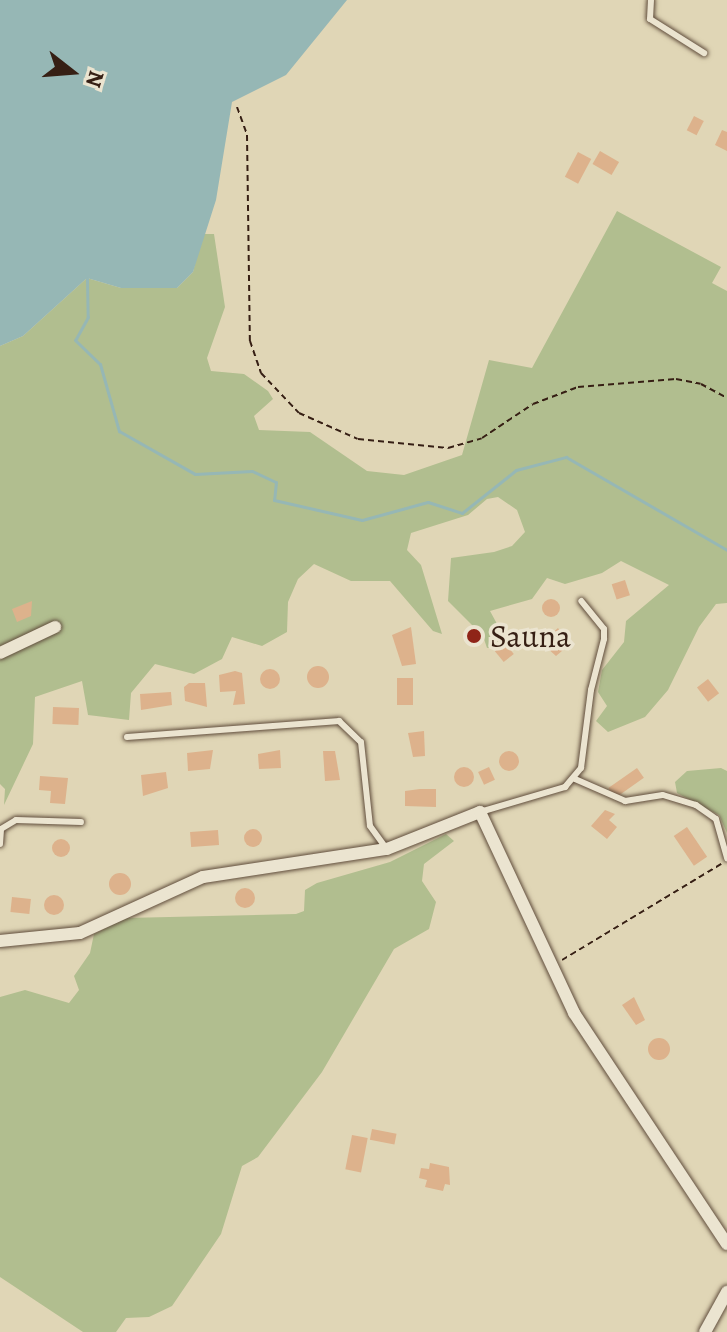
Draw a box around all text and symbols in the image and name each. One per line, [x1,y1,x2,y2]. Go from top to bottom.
north arrow [32,32,112,112]
text: N [78,67,112,91]
place label: Sauna [490,617,571,655]
marker: Sauna [465,627,483,645]

